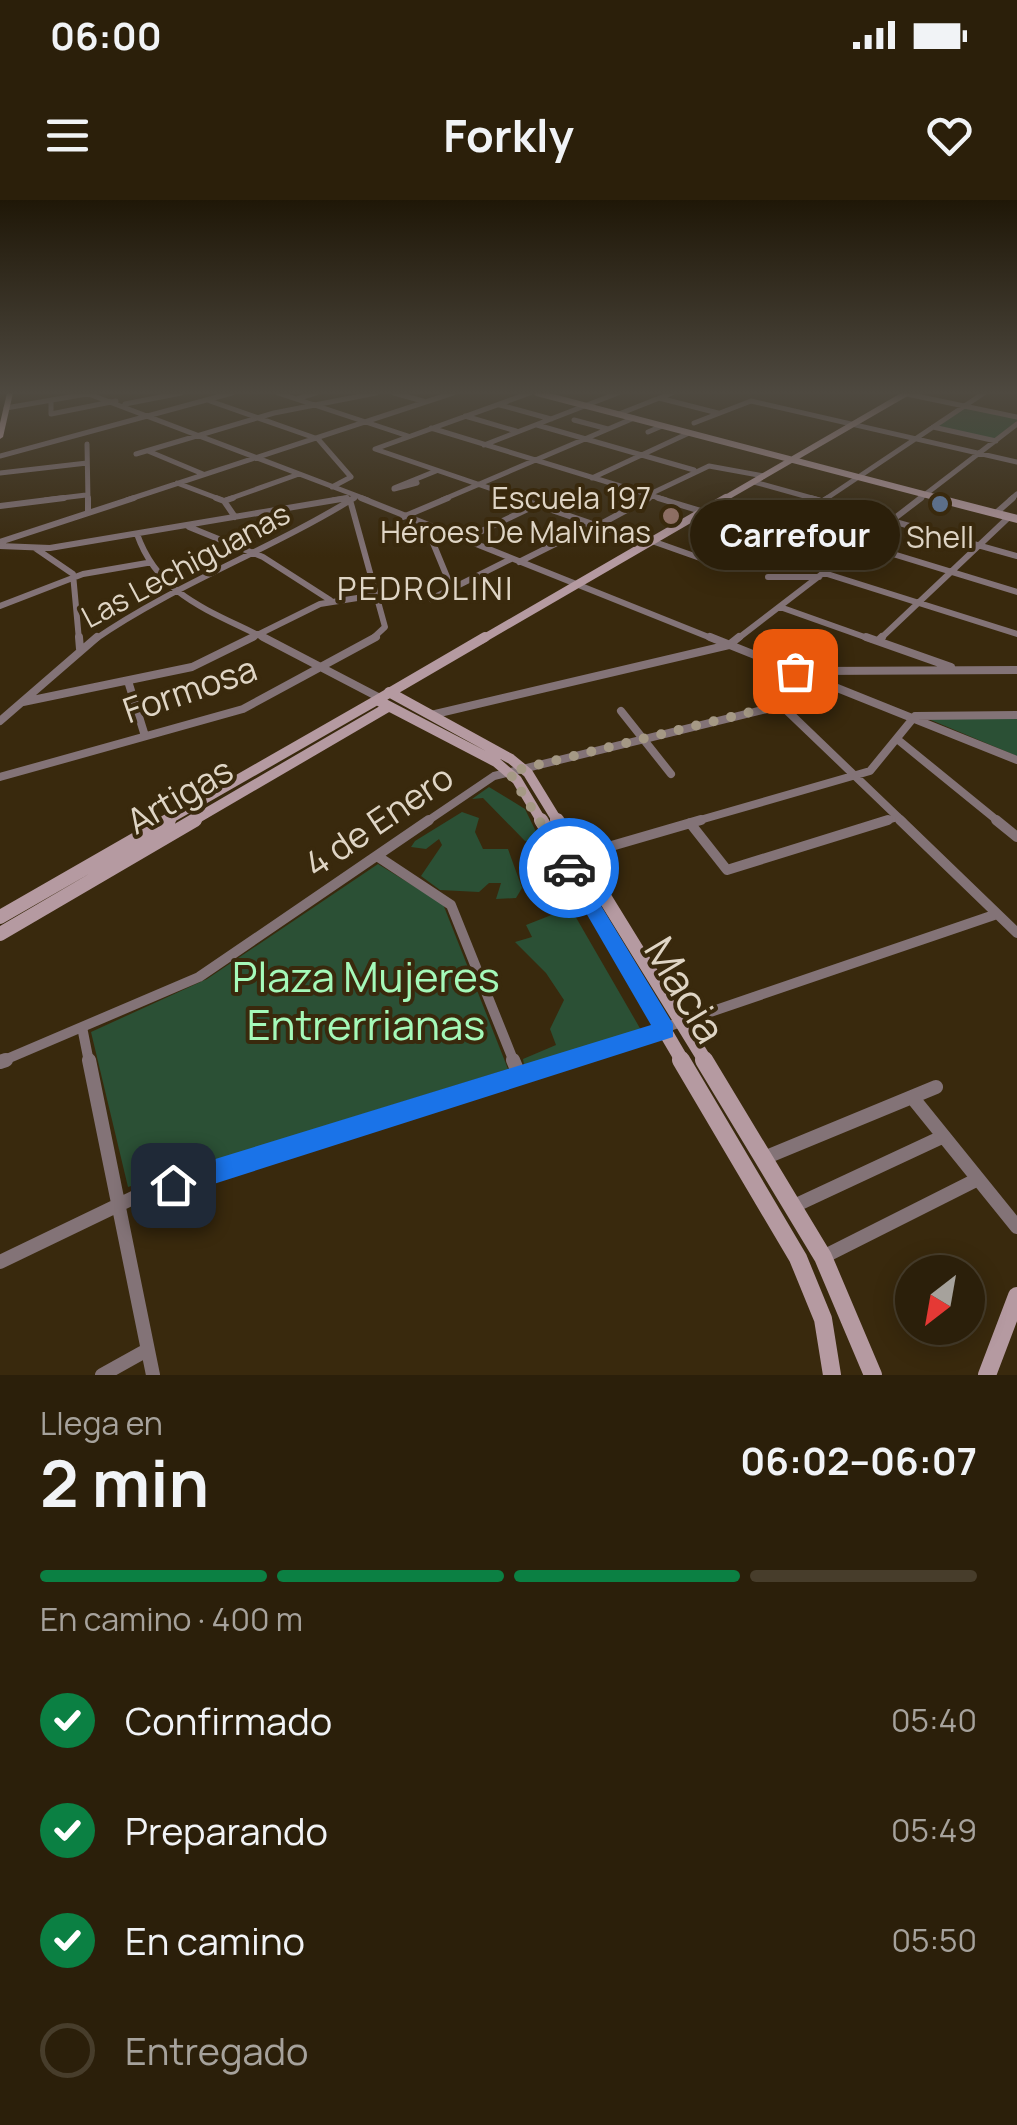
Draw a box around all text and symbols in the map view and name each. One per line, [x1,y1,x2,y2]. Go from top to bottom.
text: 06:00 [50,9,162,61]
text: Forkly [443,104,574,166]
icon: menu [40,108,95,163]
icon: heart [922,108,977,163]
place label: Escuela 197 Héroes De Malvinas [380,477,651,552]
street label: Las Lechiguanas [74,492,297,637]
marker: Shell [929,493,951,515]
callout: Carrefour [690,501,900,571]
marker: Escuela 197 Héroes De Malvinas [660,505,682,527]
text: Carrefour [720,513,870,557]
place label: Shell [906,516,974,557]
district label: PEDROLINI [337,566,515,610]
pin [753,629,838,714]
street label: Formosa [116,644,263,734]
icon: bag [768,644,823,699]
street label: Artigas [117,745,242,845]
street label: 4 de Enero [295,753,462,888]
courier [519,818,619,918]
icon: car [542,841,597,896]
street label: Macia [632,926,740,1053]
park label: Plaza Mujeres Entrerrianas [232,947,500,1053]
pin [131,1143,216,1228]
icon: home [146,1158,201,1213]
north arrow [895,1255,985,1345]
map controls [895,1255,985,1345]
text: Llega en [40,1401,163,1445]
text: 06:02–06:07 [740,1434,977,1486]
text: 2 min [40,1438,209,1527]
text: En camino · 400 m [40,1597,303,1641]
icon: check [40,1693,95,1748]
text: Confirmado [125,1694,332,1746]
text: 05:40 [891,1698,977,1742]
icon: check [40,1803,95,1858]
text: Preparando [125,1804,328,1856]
text: 05:49 [891,1808,977,1852]
icon: check [40,1913,95,1968]
text: En camino [125,1914,305,1966]
text: 05:50 [891,1918,977,1962]
text: Entregado [125,2024,309,2076]

